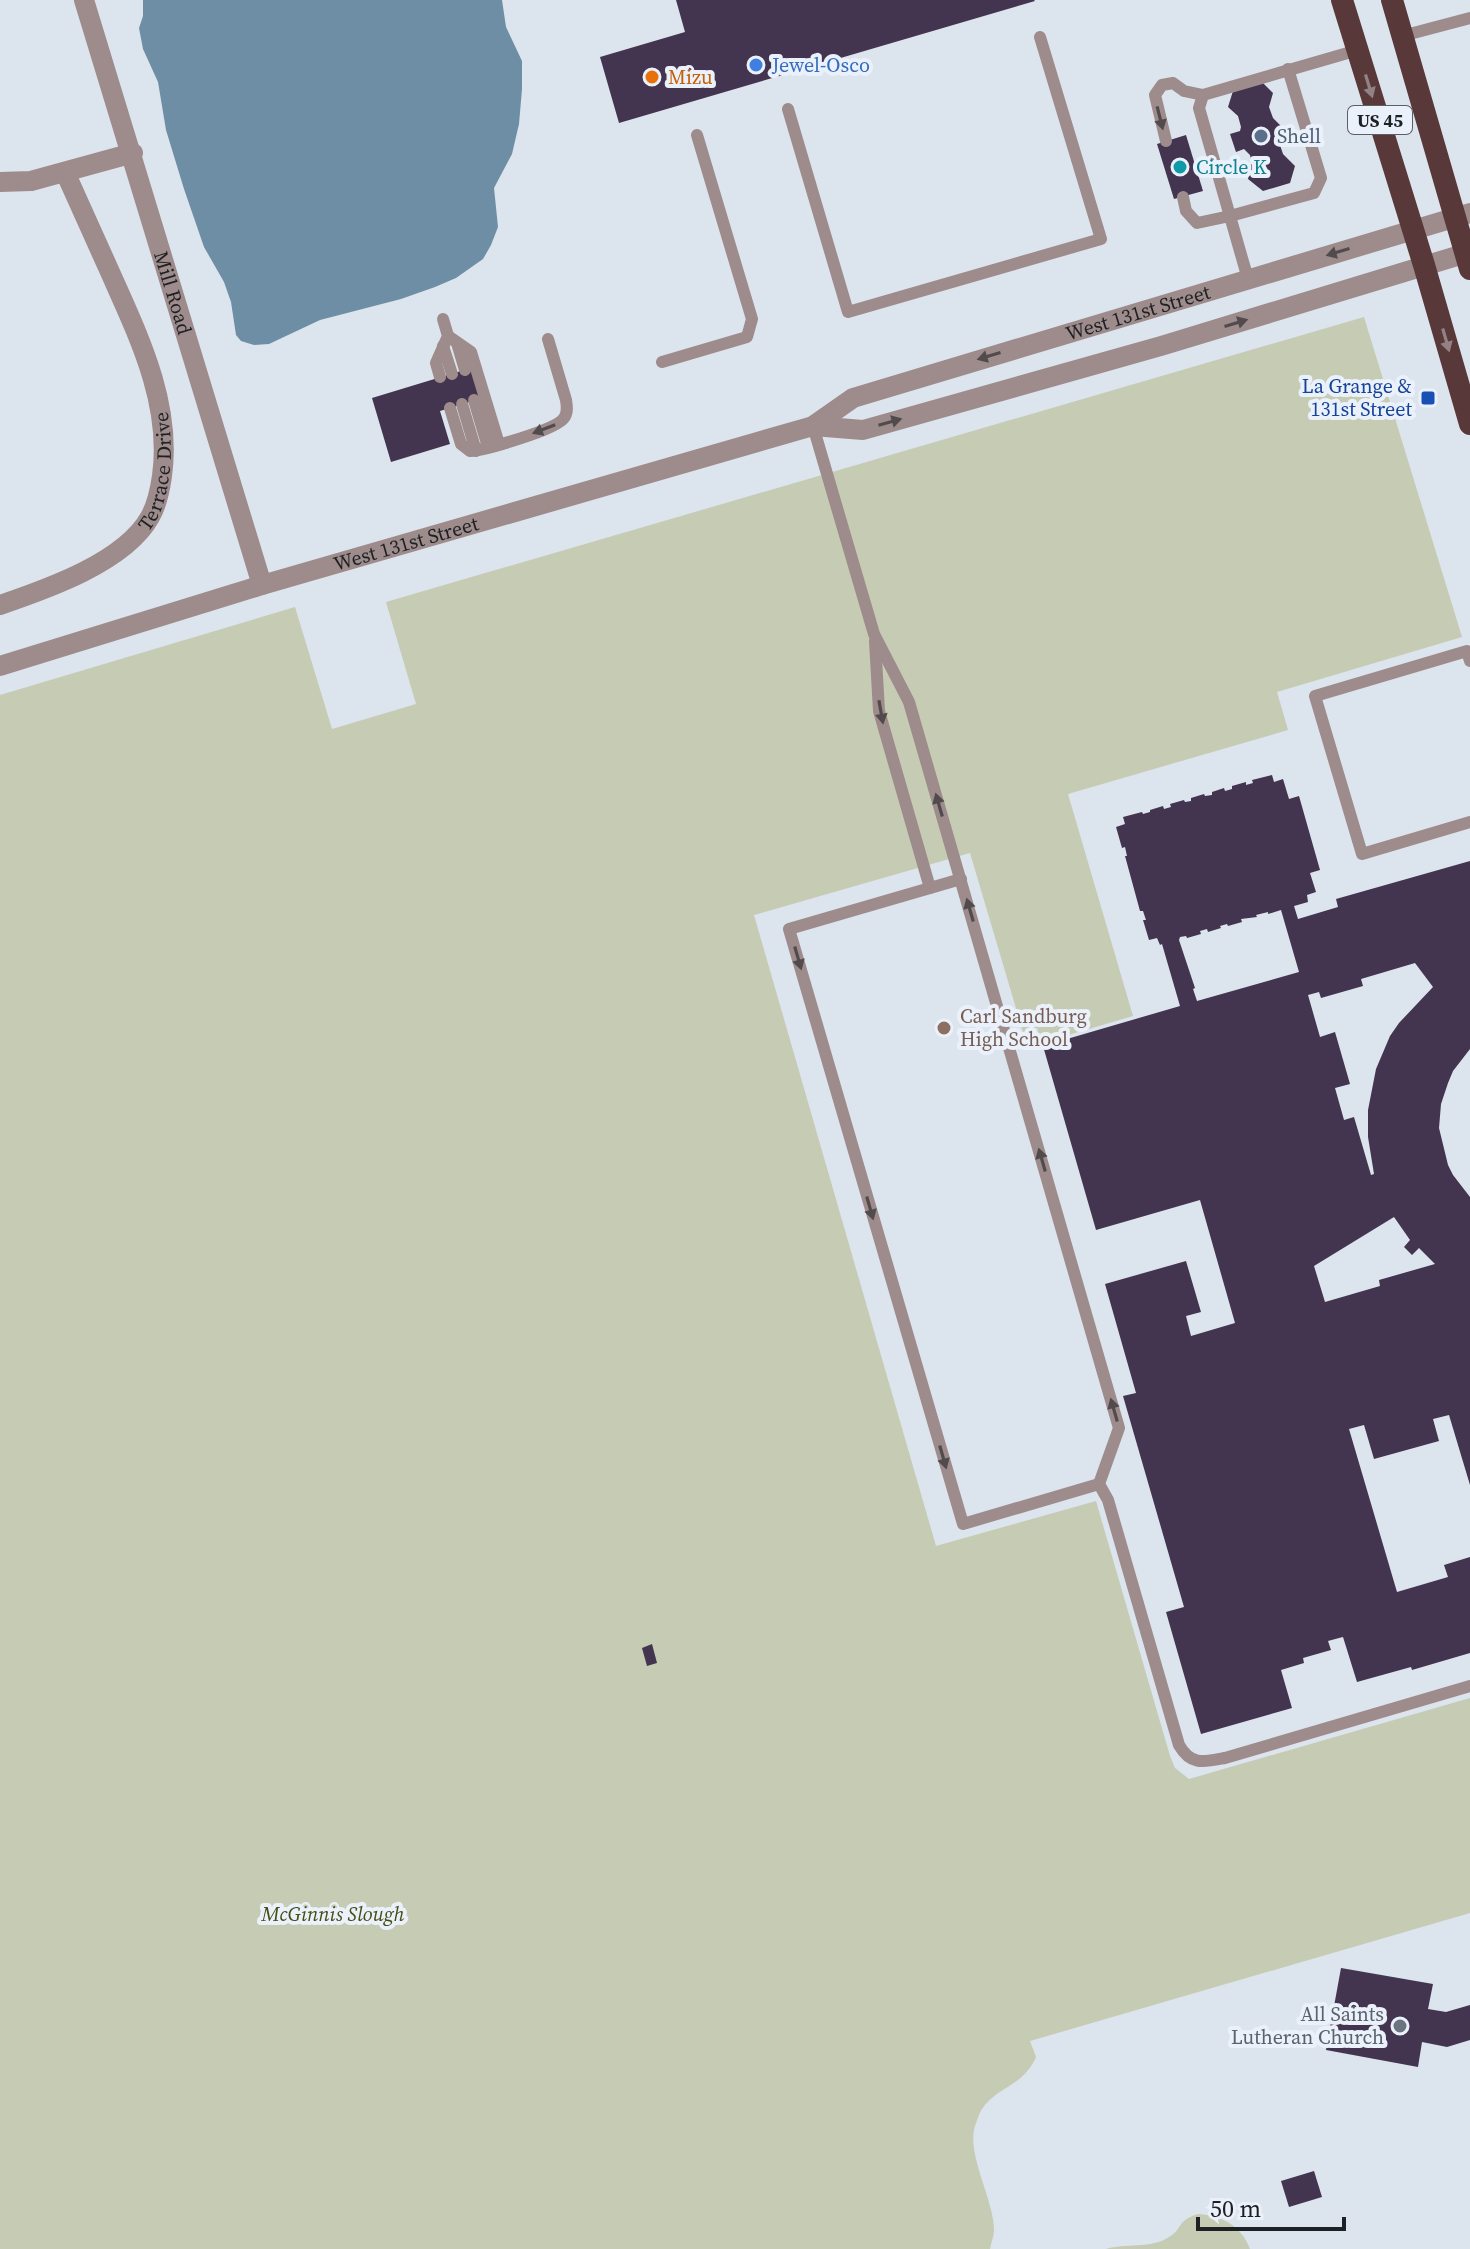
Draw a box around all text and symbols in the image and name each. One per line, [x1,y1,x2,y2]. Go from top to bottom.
place label: Jewel-Osco [771,51,870,79]
marker: Jewel-Osco [747,56,765,74]
place label: Mizu [668,63,713,91]
marker: Mizu [643,68,661,86]
one-way arrow [1363,74,1376,98]
one-way arrow [1154,105,1167,130]
road number: US 45 [1348,106,1412,134]
place label: Shell [1277,122,1321,150]
marker: Shell [1252,127,1270,145]
place label: Circle K [1196,153,1267,181]
marker: Circle K [1171,158,1189,176]
one-way arrow [1326,246,1350,259]
street label: Mill Road [147,248,199,339]
street label: West 131st Street [1062,278,1214,347]
one-way arrow [1224,316,1248,329]
one-way arrow [1440,328,1453,352]
one-way arrow [976,350,1000,363]
place label: La Grange & 131st Street [1302,372,1412,423]
marker: La Grange & 131st Street [1419,389,1437,407]
street label: Terrace Drive [131,410,178,536]
one-way arrow [877,416,902,428]
one-way arrow [532,423,556,436]
street label: West 131st Street [330,509,482,578]
one-way arrow [875,699,887,724]
one-way arrow [932,792,945,816]
one-way arrow [963,898,975,923]
one-way arrow [792,947,805,971]
place label: Carl Sandburg High School [960,1002,1087,1053]
marker: Carl Sandburg High School [935,1019,953,1037]
one-way arrow [1035,1148,1048,1172]
one-way arrow [864,1196,877,1220]
one-way arrow [1107,1397,1120,1421]
one-way arrow [937,1446,950,1470]
park label: McGinnis Slough [261,1900,405,1928]
place label: All Saints Lutheran Church [1231,2000,1384,2051]
marker: All Saints Lutheran Church [1391,2017,1409,2035]
scale bar [1198,2181,1344,2231]
text: 50 m [1210,2192,1261,2225]

